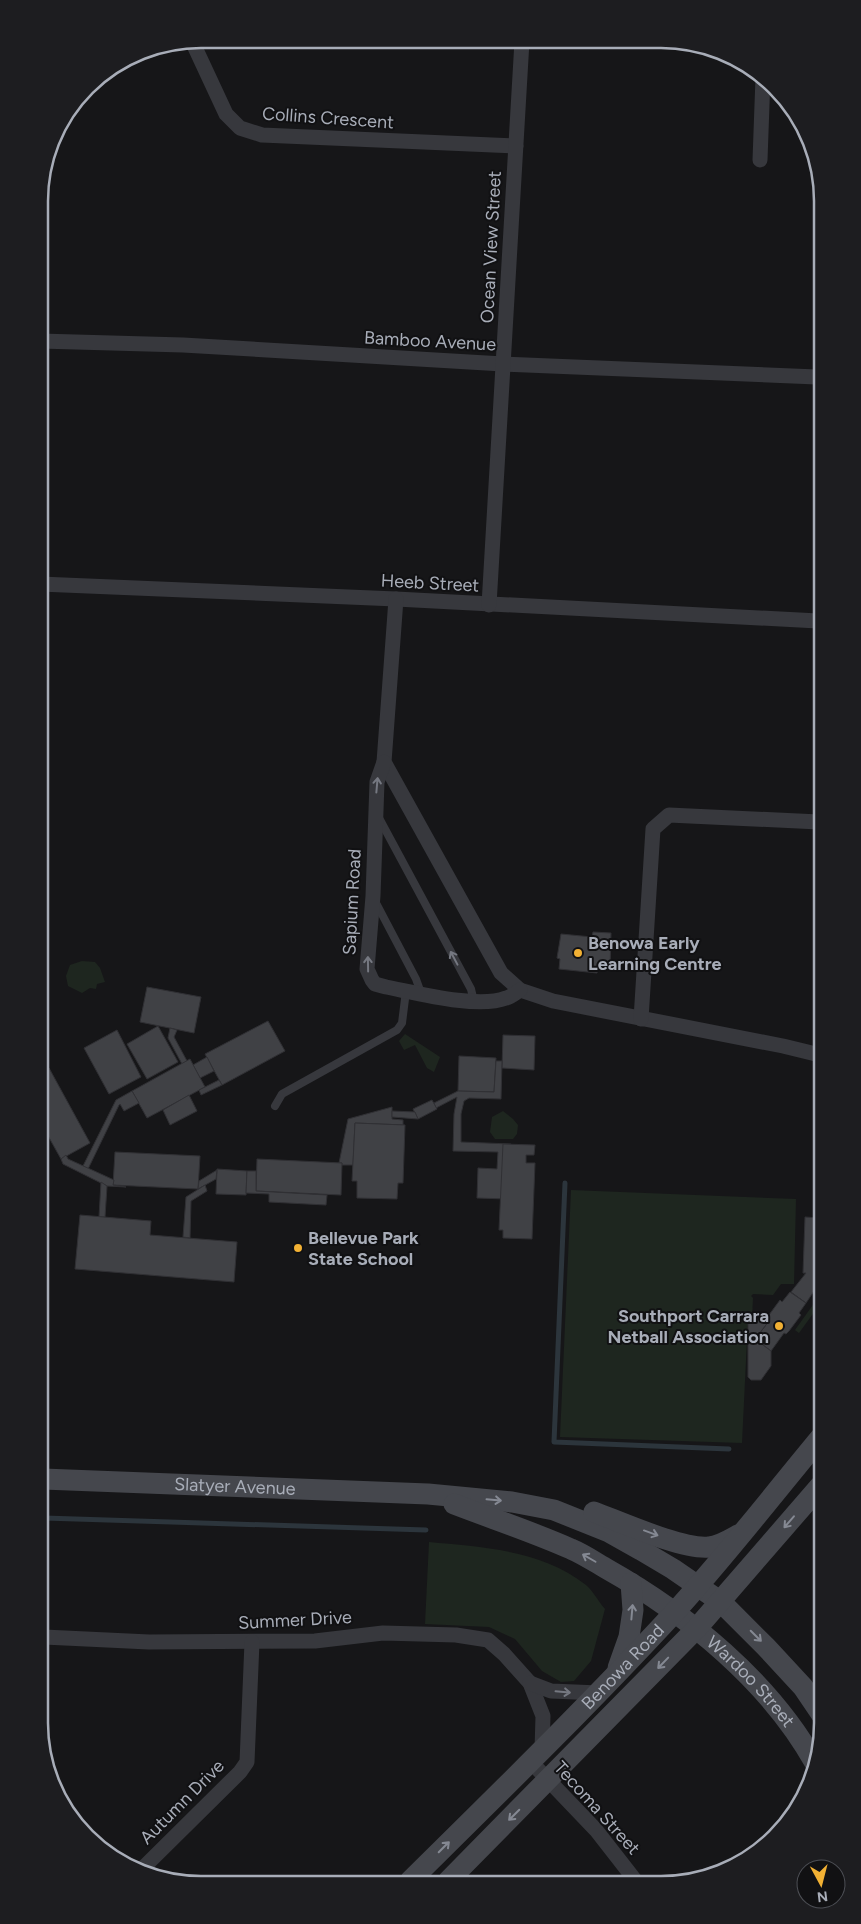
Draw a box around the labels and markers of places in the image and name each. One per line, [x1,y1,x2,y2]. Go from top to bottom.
place label: Benowa Early Learning Centre [588,932,722,975]
marker: Benowa Early Learning Centre [572,947,584,959]
place label: Bellevue Park State School [308,1227,419,1270]
marker: Bellevue Park State School [292,1242,304,1254]
place label: Southport Carrara Netball Association [608,1305,769,1348]
marker: Southport Carrara Netball Association [773,1320,785,1332]

